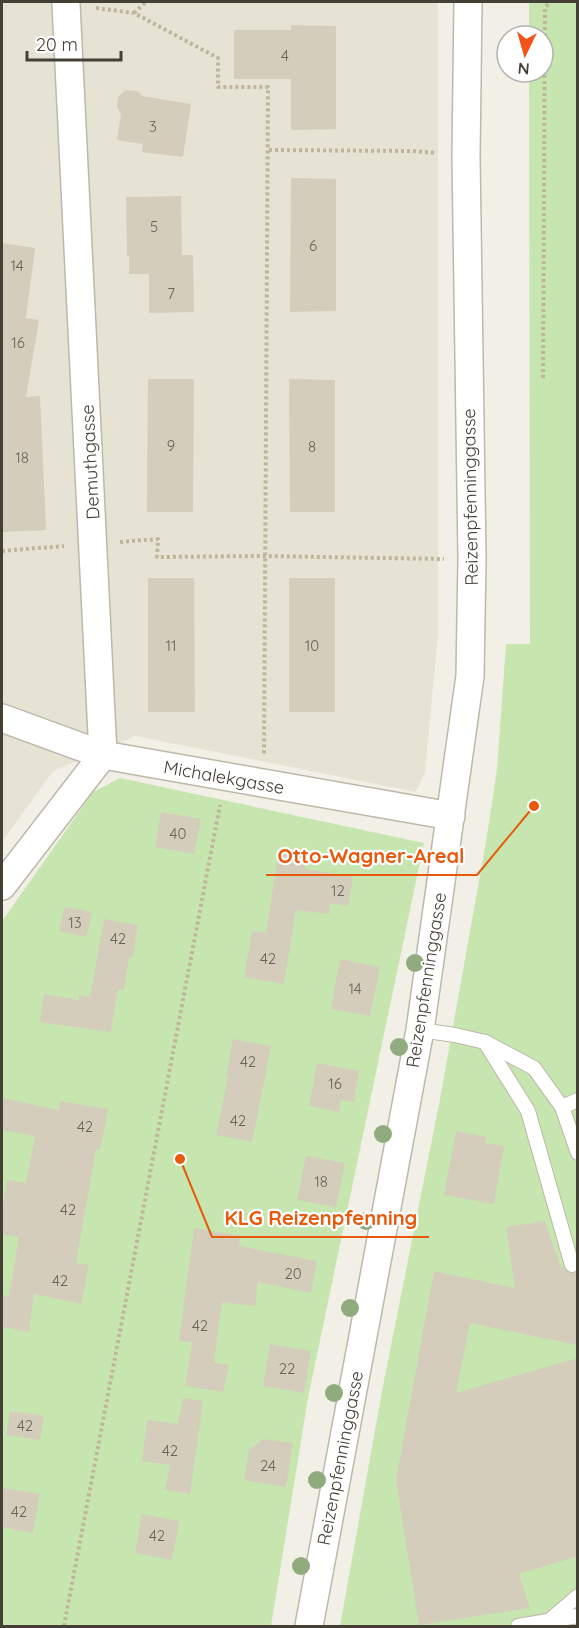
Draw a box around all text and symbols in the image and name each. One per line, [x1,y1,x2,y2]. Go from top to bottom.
scale bar [27,24,122,62]
north arrow [495,24,555,84]
text: 20 m [36,33,78,56]
house number: 4 [281,46,289,65]
text: N [517,58,530,79]
house number: 3 [149,117,157,136]
house number: 5 [150,217,158,236]
house number: 6 [309,236,317,255]
house number: 14 [10,256,24,275]
house number: 7 [167,284,175,303]
house number: 16 [11,333,25,352]
street label: Demuthgasse [75,404,105,520]
street label: Reizenpfenninggasse [457,408,483,586]
house number: 9 [167,436,175,455]
house number: 8 [308,437,316,456]
house number: 18 [15,448,29,467]
house number: 11 [165,636,177,655]
house number: 10 [305,636,319,655]
street label: Michalekgasse [162,755,286,799]
house number: 40 [170,824,186,843]
callout: Otto-Wagner-Areal [266,837,477,875]
text: Otto-Wagner-Areal [277,843,465,868]
house number: 12 [331,881,345,900]
street label: Reizenpfenninggasse [401,891,451,1069]
house number: 13 [68,913,82,932]
house number: 42 [110,929,126,948]
house number: 42 [260,949,276,968]
house number: 14 [348,979,362,998]
house number: 42 [240,1052,256,1071]
house number: 16 [328,1074,342,1093]
house number: 42 [230,1111,246,1130]
house number: 42 [77,1117,93,1136]
house number: 18 [314,1172,328,1191]
callout: KLG Reizenpfenning [212,1199,429,1237]
house number: 42 [60,1200,76,1219]
text: KLG Reizenpfenning [225,1205,417,1230]
house number: 20 [284,1264,302,1283]
house number: 42 [52,1271,68,1290]
house number: 42 [192,1316,208,1335]
house number: 22 [279,1359,295,1378]
street label: Reizenpfenninggasse [312,1369,368,1547]
house number: 42 [17,1416,33,1435]
house number: 42 [162,1441,178,1460]
house number: 24 [260,1456,276,1475]
house number: 42 [11,1502,27,1521]
house number: 42 [149,1526,165,1545]

